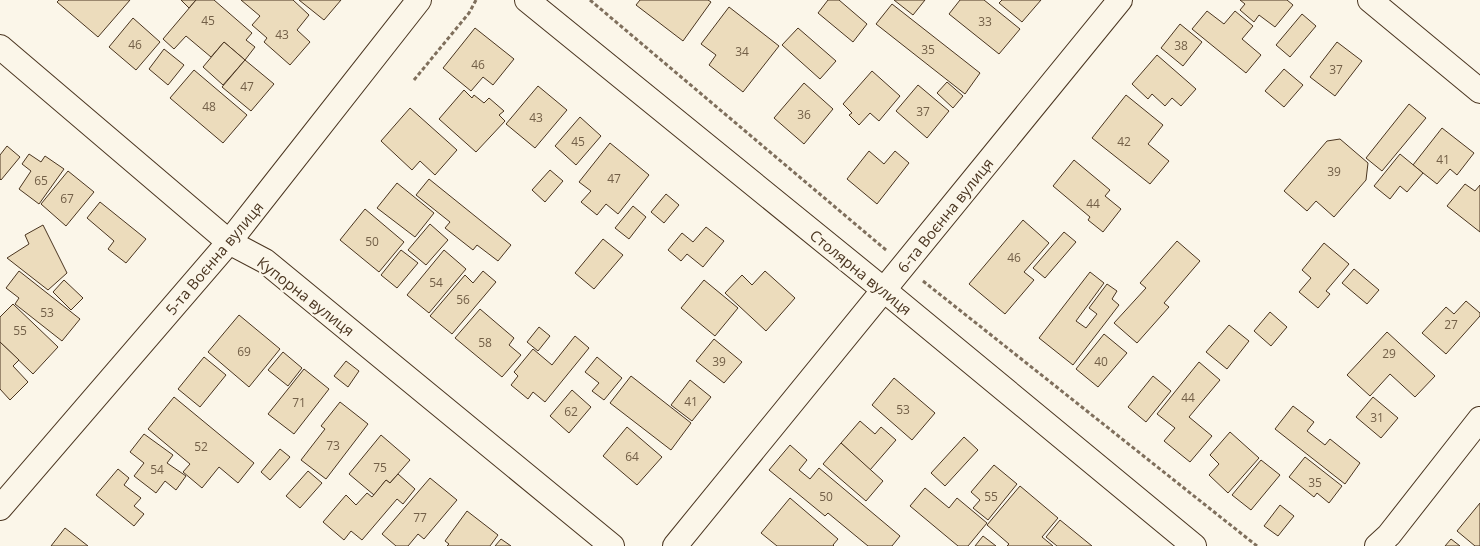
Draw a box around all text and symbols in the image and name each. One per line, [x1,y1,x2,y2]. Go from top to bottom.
house number: 45 [201,12,215,29]
house number: 33 [978,13,992,30]
house number: 43 [275,26,289,43]
house number: 46 [128,36,142,53]
house number: 38 [1174,37,1188,54]
house number: 35 [921,41,935,58]
house number: 34 [735,43,749,60]
house number: 46 [471,56,485,73]
house number: 37 [1329,61,1343,78]
house number: 47 [240,78,254,95]
house number: 48 [202,98,216,115]
house number: 37 [916,103,930,120]
house number: 36 [797,106,811,123]
house number: 43 [529,109,543,126]
house number: 45 [571,133,585,150]
house number: 42 [1117,133,1131,150]
house number: 41 [1436,151,1450,168]
street label: 6-та Воєнна вулиця [893,154,997,276]
house number: 39 [1327,163,1341,180]
house number: 47 [607,170,621,187]
house number: 65 [34,172,48,189]
house number: 67 [60,190,74,207]
house number: 44 [1086,195,1100,212]
street label: 5-та Воєнна вулиця [161,197,267,319]
street label: Столярна вулиця [806,225,916,319]
house number: 50 [365,233,379,250]
house number: 46 [1007,249,1021,266]
street label: Купорна вулиця [253,252,359,340]
house number: 54 [429,274,443,291]
house number: 56 [456,291,470,308]
house number: 53 [40,304,54,321]
house number: 27 [1444,316,1458,333]
house number: 55 [13,322,27,339]
house number: 58 [478,334,492,351]
house number: 69 [237,343,251,360]
house number: 29 [1382,345,1396,362]
house number: 39 [712,353,726,370]
house number: 40 [1094,353,1108,370]
house number: 44 [1181,389,1195,406]
house number: 41 [684,393,698,410]
house number: 71 [292,394,306,411]
house number: 53 [896,401,910,418]
house number: 62 [564,403,578,420]
house number: 31 [1370,409,1384,426]
house number: 73 [326,437,340,454]
house number: 52 [194,438,208,455]
house number: 64 [625,448,639,465]
house number: 75 [373,459,387,476]
house number: 54 [150,461,164,478]
house number: 35 [1308,474,1322,491]
house number: 50 [819,488,833,505]
house number: 55 [984,488,998,505]
house number: 77 [413,509,427,526]

